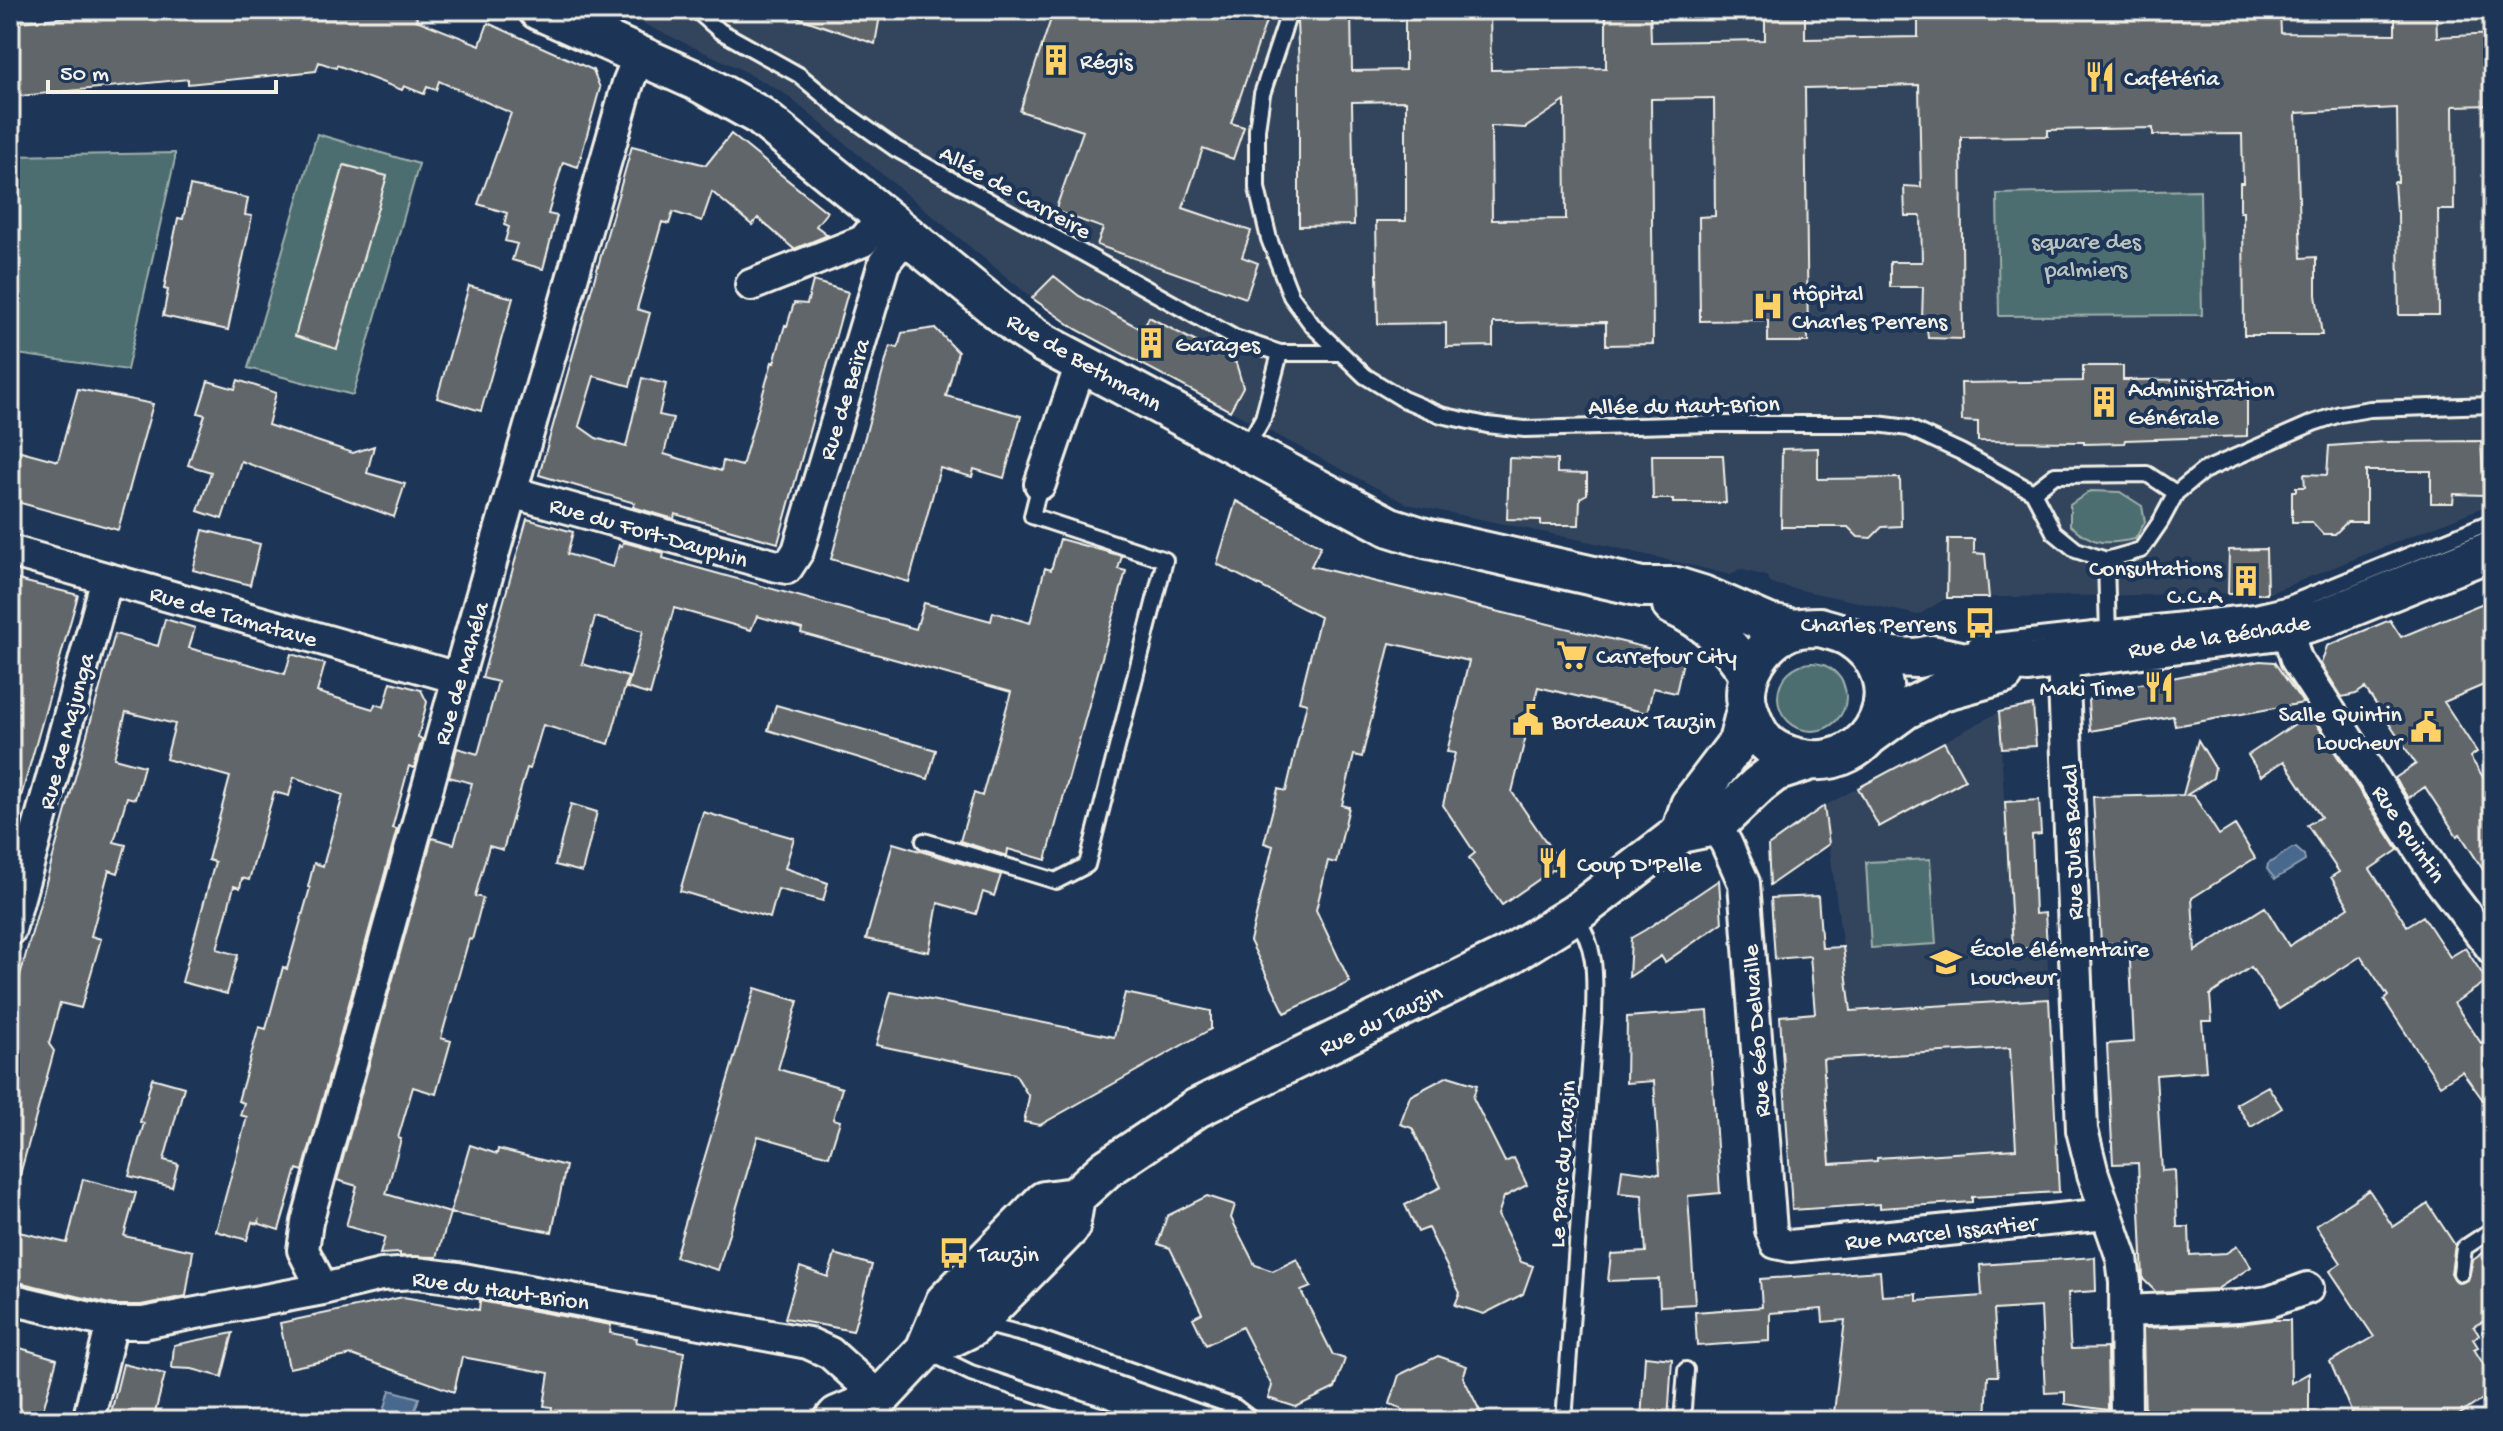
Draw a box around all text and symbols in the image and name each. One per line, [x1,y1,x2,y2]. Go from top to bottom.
building icon: Régis [1039,43,1073,77]
scale bar [48,44,276,94]
place label: Régis [1080,49,1134,78]
restaurant icon: Cafétéria [2083,60,2117,94]
text: 50 m [60,61,109,90]
place label: Cafétéria [2124,66,2220,95]
street label: Allée de Carreire [933,140,1096,248]
park label: square des palmiers [2031,229,2142,286]
place label: Hôpital Charles Perrens [1792,281,1948,338]
hospital icon: Hôpital Charles Perrens [1751,289,1785,323]
street label: Rue de Bethmann [1000,308,1167,421]
building icon: Garages [1134,326,1168,360]
place label: Garages [1175,332,1261,361]
street label: Rue de Beïra [814,335,879,464]
place label: Administration Générale [2128,377,2275,434]
building icon: Administration Générale [2087,385,2121,419]
street label: Allée du Haut-Brion [1588,391,1781,424]
street label: Rue du Fort-Dauphin [545,492,751,577]
place label: Consultations C.C.A [2089,556,2224,613]
building icon: Consultations C.C.A [2229,564,2263,598]
street label: Rue de Tamatave [146,581,321,656]
street label: Rue de Mahéla [429,598,498,749]
bus stop icon: Charles Perrens [1963,606,1997,640]
street label: Rue de la Béchade [2127,610,2313,667]
place label: Charles Perrens [1801,612,1957,641]
supermarket icon: Carrefour City [1555,638,1589,672]
place label: Carrefour City [1596,644,1737,673]
street label: Rue de Majunga [34,650,103,813]
restaurant icon: Maki Time [2142,670,2176,704]
place label: Maki Time [2040,676,2136,705]
place label: Salle Quintin Loucheur [2279,702,2405,759]
public building icon: Bordeaux Tauzin [1511,703,1545,737]
place label: Bordeaux Tauzin [1551,709,1716,738]
public building icon: Salle Quintin Loucheur [2409,710,2443,744]
street label: Rue Jules Badal [2057,763,2092,921]
street label: Rue Quintin [2364,780,2451,890]
restaurant icon: Coup D'Pelle [1536,846,1570,880]
place label: Coup D'Pelle [1577,852,1702,881]
place label: École élémentaire Loucheur [1970,937,2150,994]
street label: Rue Géo Delvaille [1738,943,1779,1118]
school or university icon: École élémentaire Loucheur [1929,945,1963,979]
street label: Rue du Tauzin [1315,979,1449,1065]
street label: Le Parc du Tauzin [1544,1079,1585,1249]
street label: Rue Marcel Issartier [1844,1210,2041,1259]
bus stop icon: Tauzin [937,1236,971,1270]
place label: Tauzin [976,1242,1040,1271]
street label: Rue du Haut-Brion [410,1266,591,1319]

